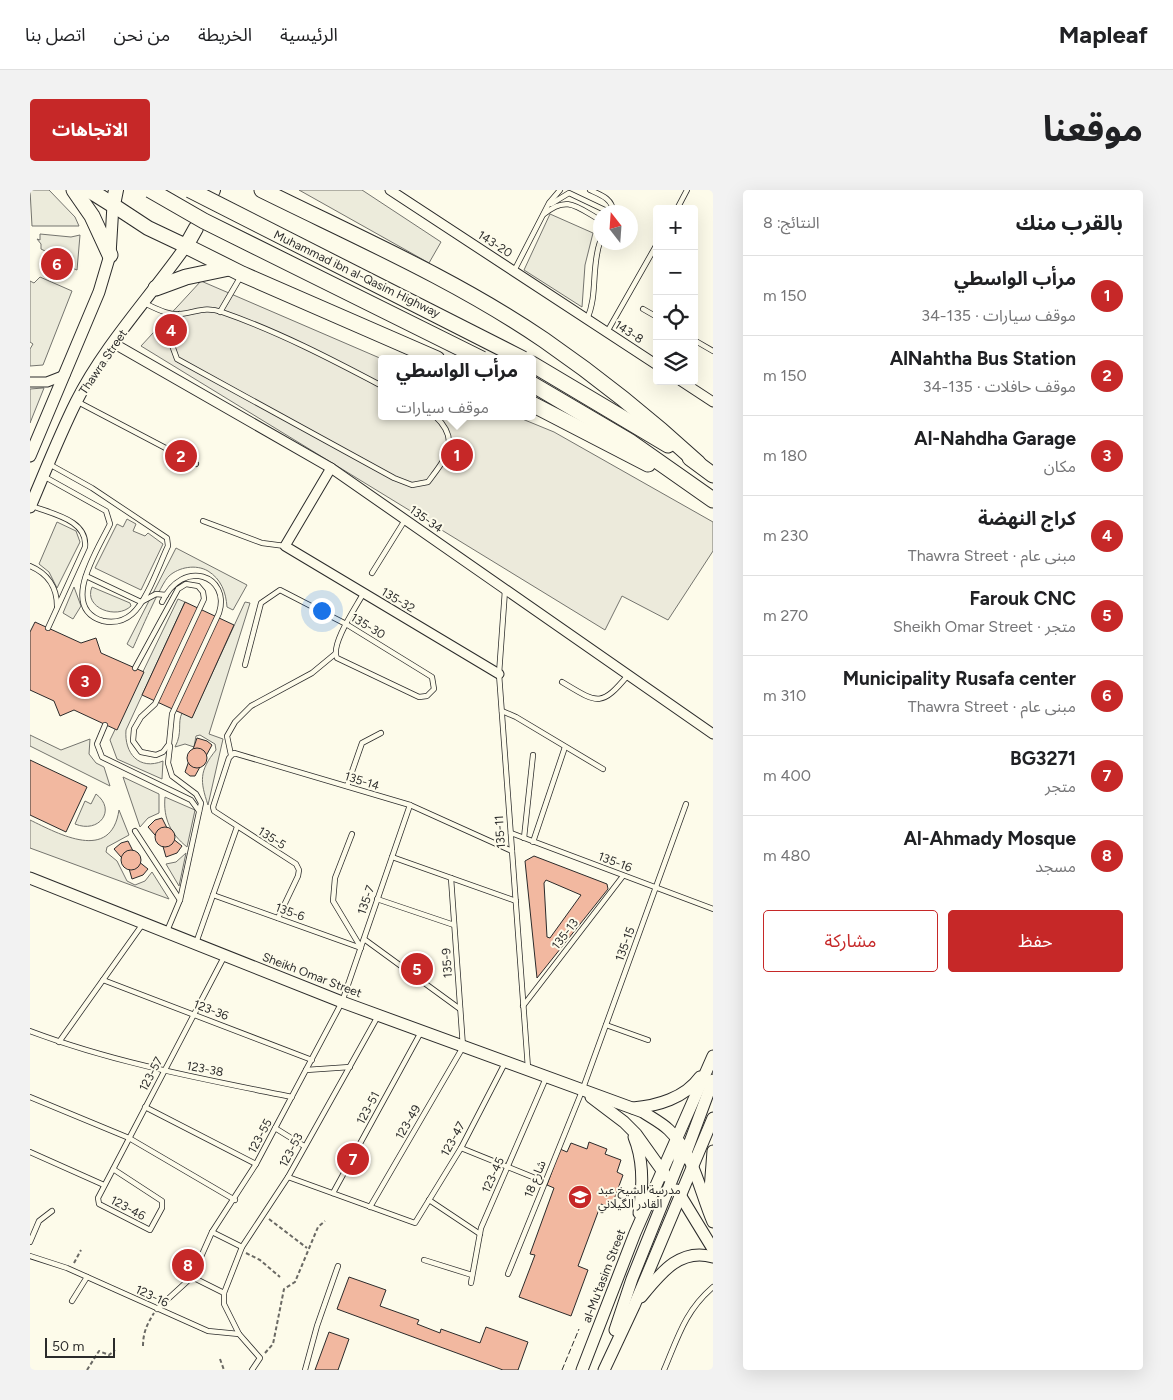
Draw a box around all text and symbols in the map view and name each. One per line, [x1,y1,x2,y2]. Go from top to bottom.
text: Mapleaf [1059,20,1148,49]
text: اتصل بنا [25,24,86,46]
text: من نحن [114,24,170,46]
text: الخريطة [198,24,252,46]
text: الرئيسية [280,24,338,46]
button: الاتجاهات [30,99,150,161]
text: موقعنا [1043,108,1143,150]
north arrow [593,205,638,250]
map controls [653,205,698,385]
button: + [653,205,698,250]
text: بالقرب منك [1016,210,1123,235]
text: النتائج: 8 [763,213,820,232]
street label: Muhammad ibn al-Qasim Highway [271,227,443,321]
street label: 143-20 [475,228,515,260]
pin: 6 [41,245,73,283]
button: − [653,250,698,295]
text: مرأب الواسطي [954,267,1076,290]
text: 150 m [763,286,807,305]
text: 1 [1104,286,1110,305]
button: locate [653,295,698,340]
text: موقف سيارات · 135-34 [921,306,1076,325]
pin: 4 [155,311,187,349]
street label: 143-8 [612,318,646,346]
street label: Thawra Street [76,326,130,397]
button: layers [653,340,698,385]
text: AlNahtha Bus Station [890,347,1076,370]
popup [378,355,536,420]
text: مرأب الواسطي [396,359,518,382]
text: 150 m [763,366,807,385]
text: 2 [1102,366,1112,385]
text: موقف حافلات · 135-34 [923,377,1076,396]
text: موقف سيارات [396,398,489,417]
text: Al-Nahdha Garage [914,427,1076,450]
pin: 1 [441,436,473,474]
pin: 2 [165,437,197,475]
text: 180 m [763,446,807,465]
text: 3 [1103,446,1111,465]
text: مكان [1044,457,1076,476]
street label: 135-34 [407,503,446,536]
text: كراج النهضة [978,507,1076,530]
text: 230 m [763,526,808,545]
text: 4 [1102,526,1112,545]
text: مبنى عام · Thawra Street [908,546,1076,565]
street label: 135-32 [379,585,417,615]
text: Farouk CNC [969,587,1076,610]
your location [309,598,335,624]
text: 270 m [763,606,808,625]
text: 5 [1102,606,1112,625]
street label: 135-30 [348,610,388,642]
text: متجر · Sheikh Omar Street [893,617,1076,636]
pin: 3 [69,662,101,700]
text: Municipality Rusafa center [843,667,1076,690]
text: 310 m [763,686,806,705]
text: 6 [1102,686,1112,705]
text: مبنى عام · Thawra Street [908,697,1076,716]
text: BG3271 [1010,747,1076,770]
text: 400 m [763,766,811,785]
text: 7 [1103,766,1111,785]
street label: 135-14 [343,769,382,793]
text: متجر [1045,777,1076,796]
street label: 135-11 [492,815,508,849]
street label: 135-5 [255,824,289,852]
text: Al-Ahmady Mosque [903,827,1076,850]
text: 480 m [763,846,811,865]
text: 8 [1102,846,1112,865]
street label: 135-16 [596,849,634,875]
text: مسجد [1035,857,1076,876]
street label: 135-7 [355,883,378,916]
street label: 135-6 [273,900,307,924]
button: مشاركة [763,910,938,972]
button: حفظ [948,910,1123,972]
street label: 135-13 [549,916,581,952]
street label: 135-15 [612,925,638,963]
street label: 135-9 [439,947,455,979]
street label: Sheikh Omar Street [260,950,364,1001]
pin: 5 [401,950,433,988]
street label: 123-36 [191,997,231,1023]
street label: 123-57 [136,1054,166,1093]
street label: 123-38 [185,1059,225,1079]
street label: 123-51 [354,1089,382,1127]
street label: 123-49 [393,1102,424,1142]
street label: 123-55 [245,1116,275,1156]
street label: 123-47 [438,1119,468,1159]
street label: 123-53 [276,1131,306,1169]
pin: 7 [337,1140,369,1178]
street label: 123-45 [479,1155,507,1195]
street label: شارع 18 [521,1158,551,1200]
place label: مدرسة الشيخ عبد القادر الگيلاني [598,1183,681,1214]
school or university icon: مدرسة الشيخ عبد القادر الگيلاني [567,1184,593,1210]
street label: 123-46 [108,1193,148,1223]
street label: al-Mu'tasim Street [580,1227,628,1325]
pin: 8 [172,1246,204,1284]
street label: 123-16 [133,1282,171,1310]
scale bar [45,1335,115,1358]
text: 50 m [52,1338,84,1355]

